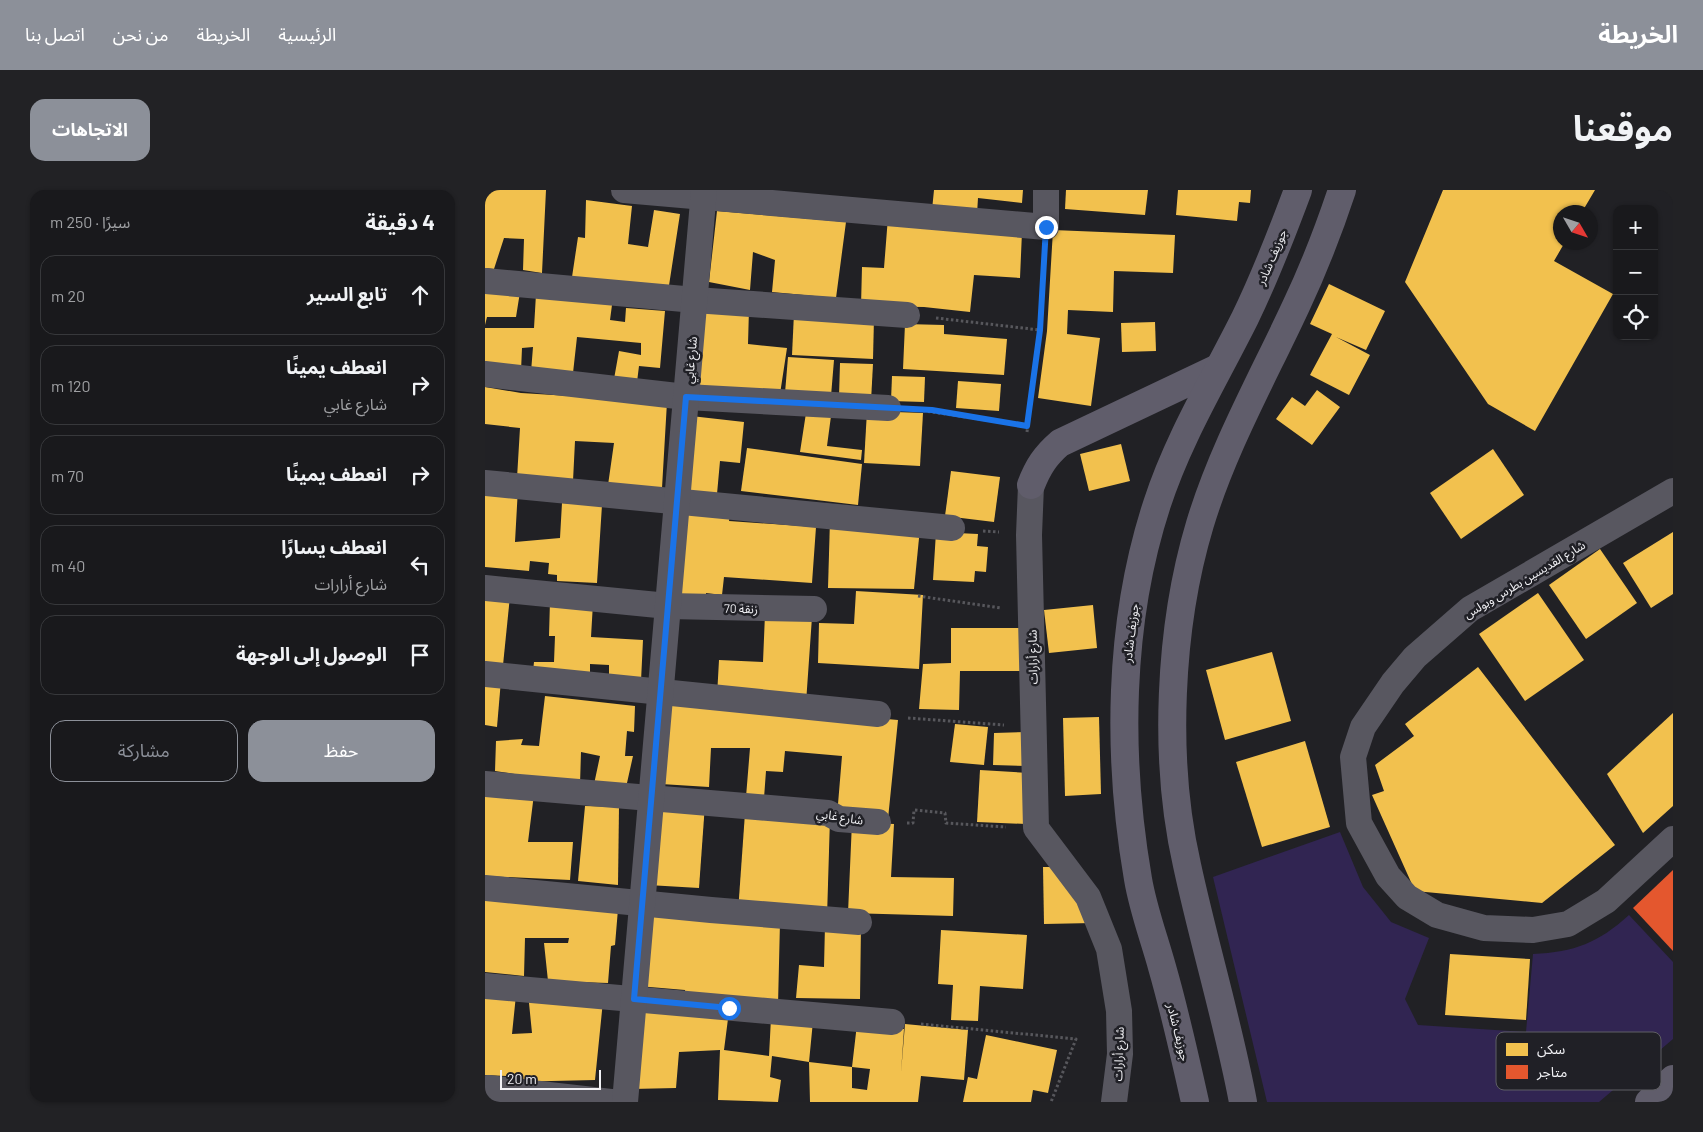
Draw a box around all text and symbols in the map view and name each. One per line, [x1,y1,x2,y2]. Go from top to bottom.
text: الخريطة [1598,19,1678,48]
text: اتصل بنا [25,23,85,45]
text: من نحن [113,23,168,45]
text: الخريطة [196,23,250,45]
text: الرئيسية [278,23,336,45]
button: الاتجاهات [30,99,150,161]
text: موقعنا [1573,106,1673,148]
north arrow [1553,205,1598,250]
map controls [1613,205,1658,340]
button: + [1613,205,1658,250]
text: 4 دقيقة [365,209,435,234]
text: سيرًا · 250 m [50,212,130,231]
route end [1035,216,1058,239]
street label: جوزيف شادر [1253,227,1290,288]
button: − [1613,250,1658,295]
icon: ahead [406,281,434,309]
text: تابع السير [307,282,387,305]
text: 20 m [51,286,85,305]
button: locate [1613,295,1658,340]
street label: شارع غابي [681,336,703,385]
text: انعطف يمينًا [286,355,387,378]
icon: right [406,371,434,399]
text: 120 m [51,376,91,395]
text: شارع غابي [324,394,387,413]
icon: right [406,461,434,489]
text: انعطف يمينًا [286,462,387,485]
text: 70 m [51,466,84,485]
text: انعطف يسارًا [281,535,387,558]
street label: شارع القديسين بطرس وبولس [1461,537,1589,623]
icon: left [406,551,434,579]
text: 40 m [51,556,85,575]
text: شارع أرارات [314,574,387,593]
street label: زنقة 70 [724,601,758,616]
street label: جوزيف شادر [1119,603,1142,664]
street label: شارع أرارات [1025,630,1042,684]
icon: arrive [406,641,434,669]
text: الوصول إلى الوجهة [236,642,387,665]
button: مشاركة [50,720,238,782]
button: حفظ [248,720,435,782]
street label: شارع غابي [815,805,864,830]
route start [718,997,741,1020]
street label: جوزيف شادر [1164,1001,1193,1063]
street label: شارع أرارات [1110,1027,1129,1082]
legend [1496,1032,1661,1090]
text: سكن [1537,1040,1565,1058]
text: متاجر [1536,1063,1567,1081]
scale bar [500,1067,601,1090]
text: 20 m [507,1070,537,1087]

